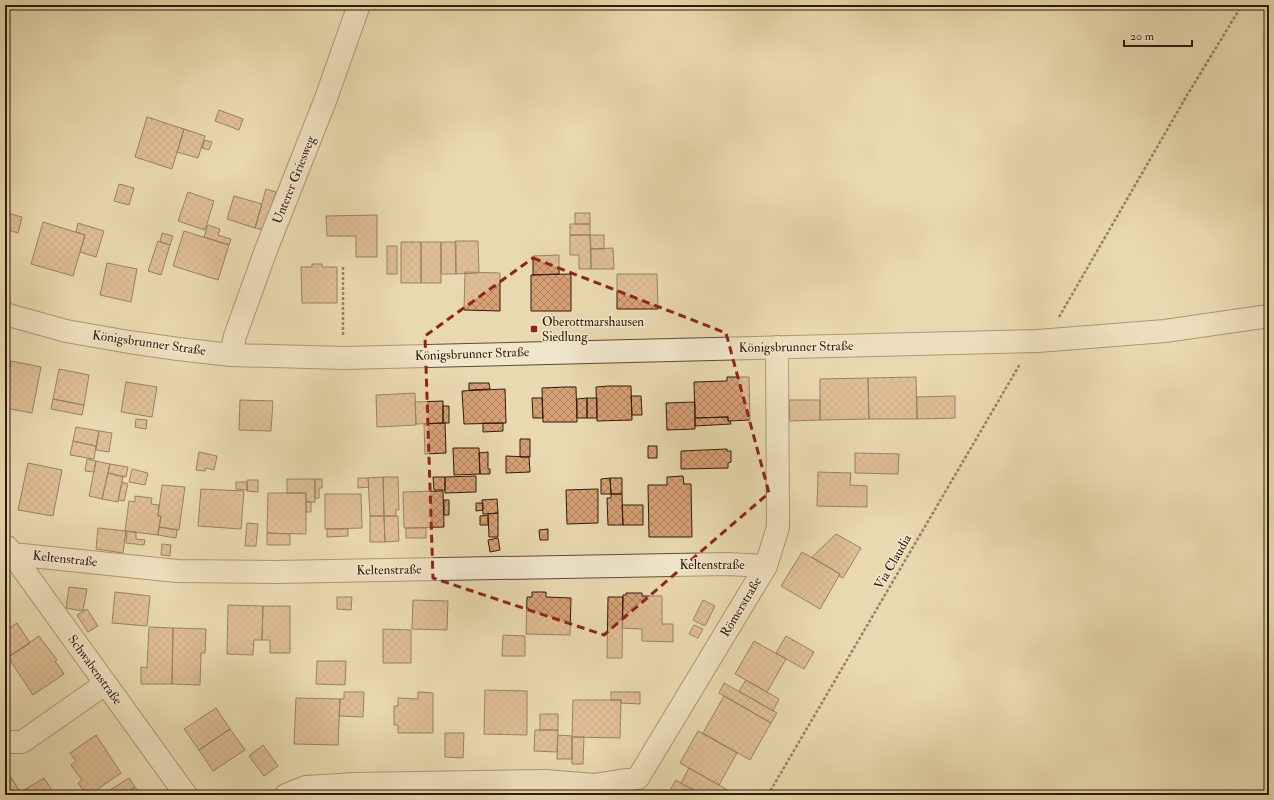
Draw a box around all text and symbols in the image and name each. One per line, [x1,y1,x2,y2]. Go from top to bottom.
scale bar [1124,22,1192,48]
text: 20 m [1130,29,1155,44]
street label: Unterer Griesweg [269,133,319,226]
place label: Oberottmarshausen Siedlung [542,314,644,345]
marker: Oberottmarshausen Siedlung [529,324,539,334]
street label: Königsbrunner Straße [91,327,207,359]
street label: Königsbrunner Straße [739,338,854,356]
street label: Königsbrunner Straße [414,344,530,364]
street label: Via Claudia [871,531,915,592]
street label: Keltenstraße [32,548,99,570]
street label: Keltenstraße [679,557,745,573]
street label: Keltenstraße [356,561,422,579]
street label: Römerstraße [717,574,765,640]
street label: Schwabenstraße [64,632,126,708]

